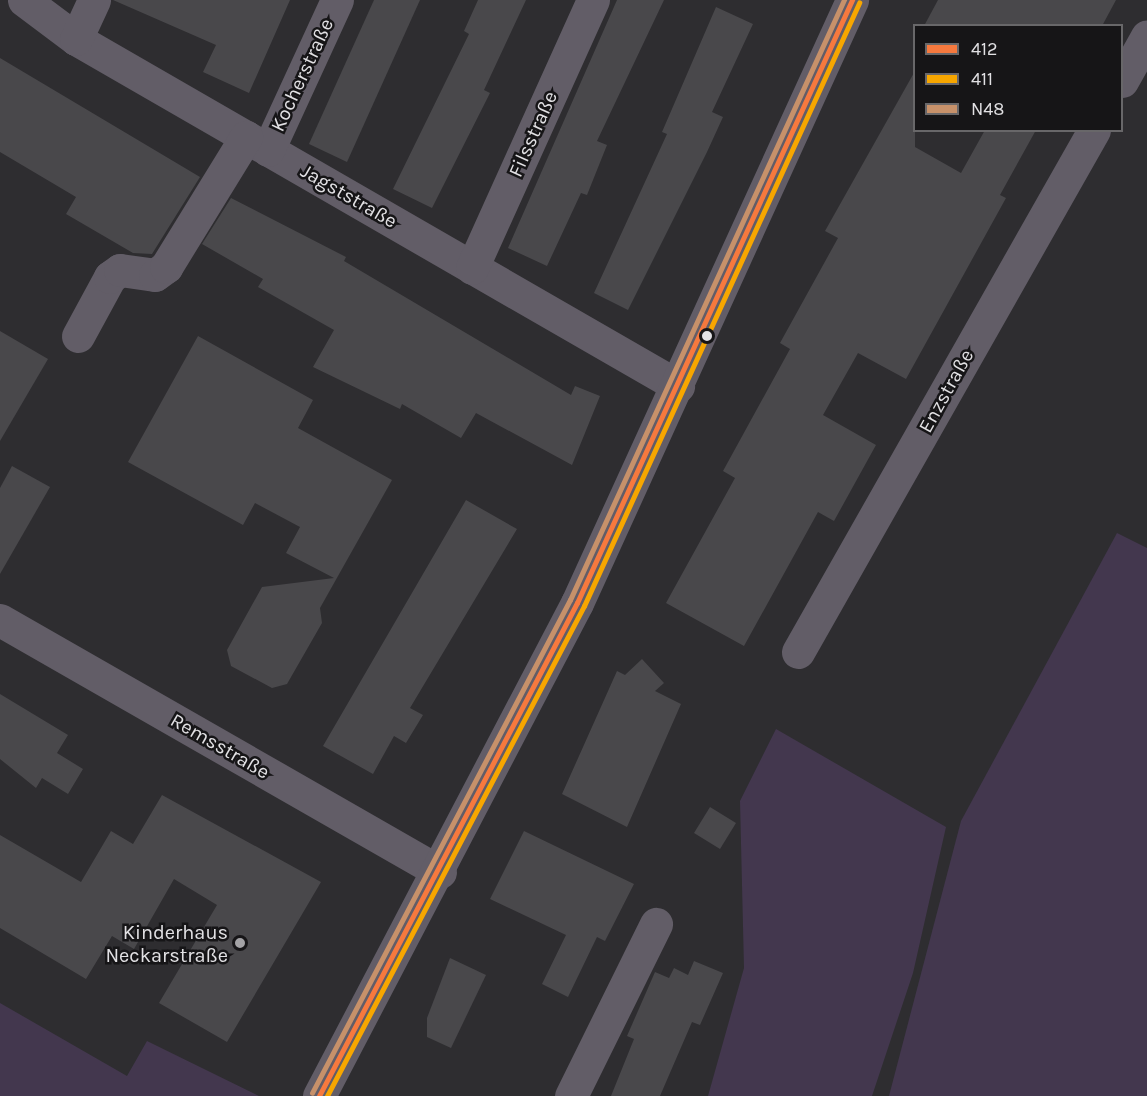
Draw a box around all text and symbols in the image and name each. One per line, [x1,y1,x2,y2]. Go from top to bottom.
street label: Kocherstraße [265,15,339,135]
legend [913,24,1123,132]
text: 412 [971,38,997,60]
text: 411 [971,68,993,90]
street label: Filsstraße [503,87,563,181]
text: N48 [971,98,1004,120]
street label: Jagststraße [297,159,401,233]
unlabelled marker [701,330,713,342]
street label: Enzstraße [913,345,979,437]
street label: Remsstraße [166,708,274,784]
place label: Kinderhaus Neckarstraße [105,920,228,967]
marker: Kinderhaus Neckarstraße [233,936,247,950]

